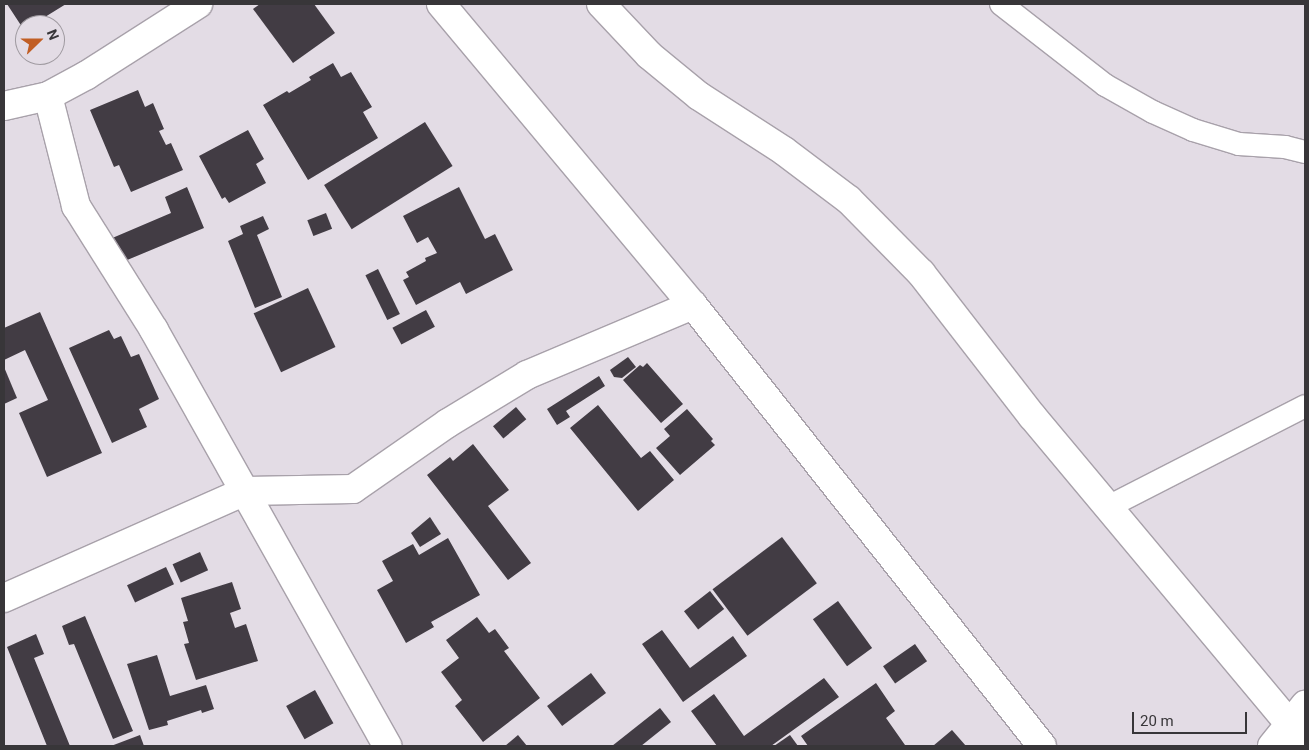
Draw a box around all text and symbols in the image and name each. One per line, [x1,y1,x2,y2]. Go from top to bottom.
north arrow [15,15,65,65]
text: N [44,27,62,42]
scale bar [1134,702,1249,734]
text: 20 m [1140,712,1174,730]

